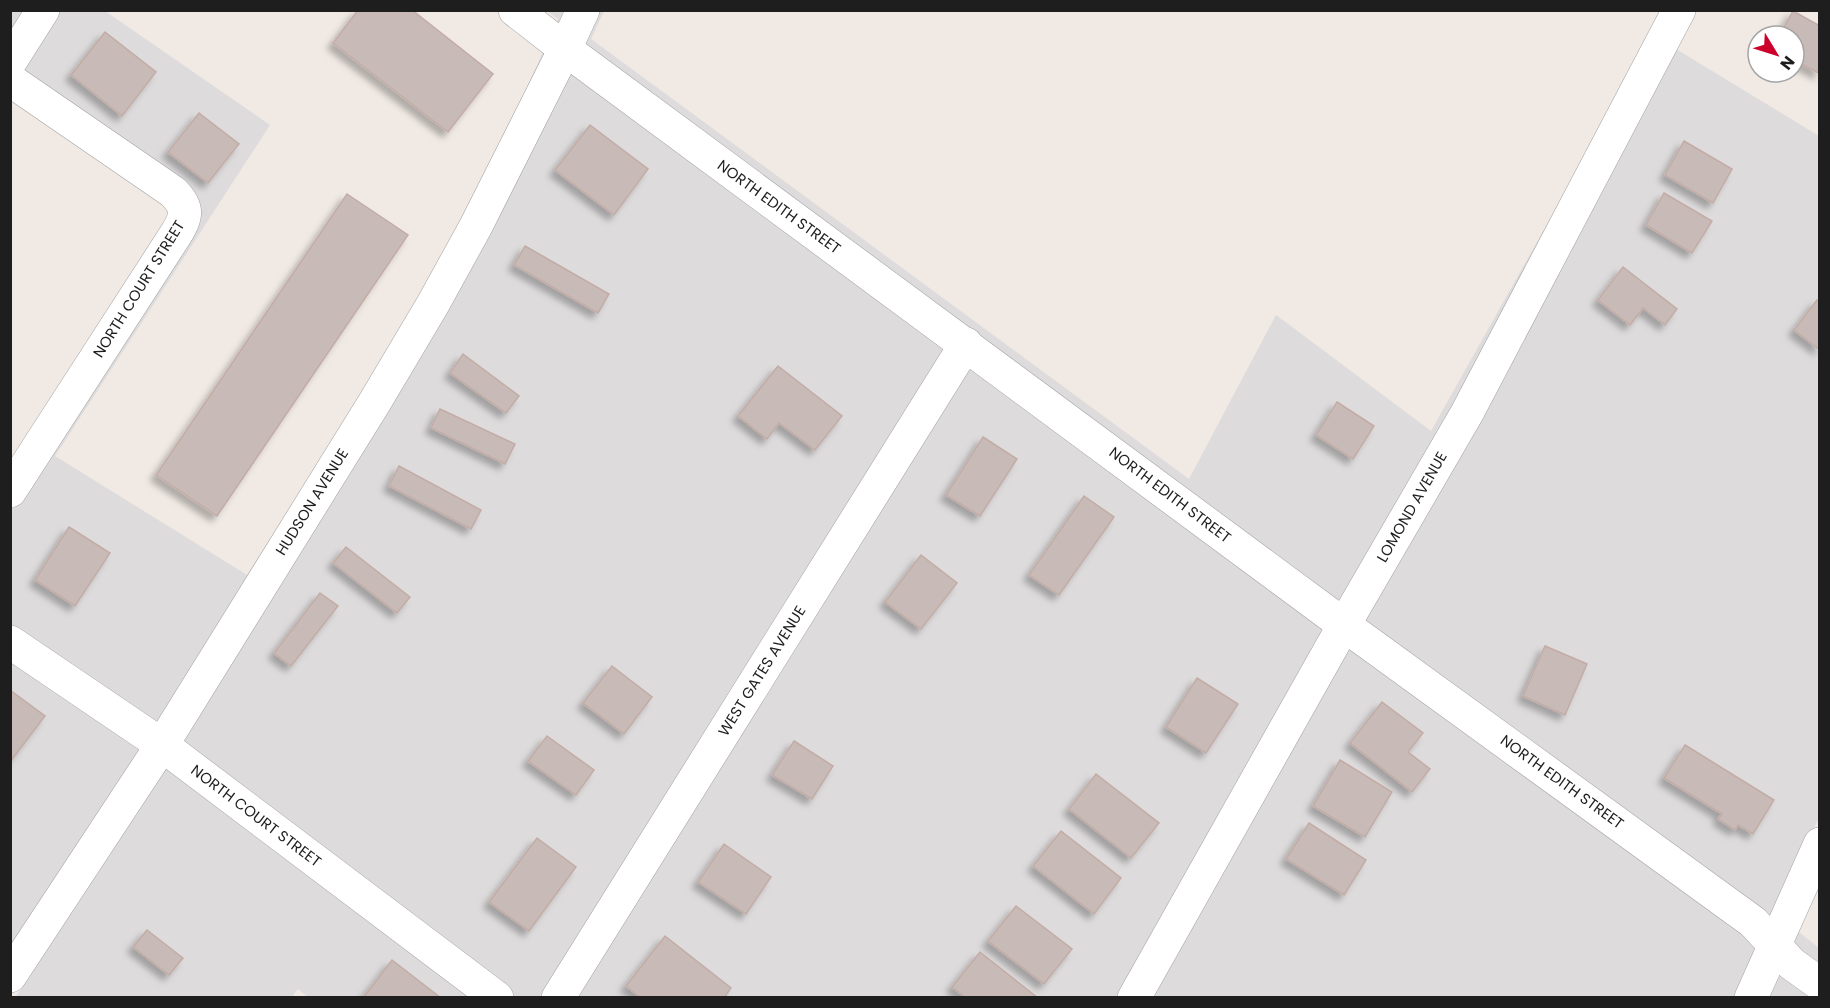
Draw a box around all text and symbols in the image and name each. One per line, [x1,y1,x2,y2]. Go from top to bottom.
north arrow [1746,24,1806,84]
text: N [1775,51,1800,75]
street label: NORTH EDITH STREET [713,155,845,259]
street label: NORTH COURT STREET [88,216,189,361]
street label: NORTH EDITH STREET [1105,442,1236,548]
street label: HUDSON AVENUE [270,444,353,559]
street label: LOMOND AVENUE [1371,448,1452,566]
street label: WEST GATES AVENUE [713,602,810,740]
street label: NORTH EDITH STREET [1496,730,1628,834]
street label: NORTH COURT STREET [187,760,326,872]

